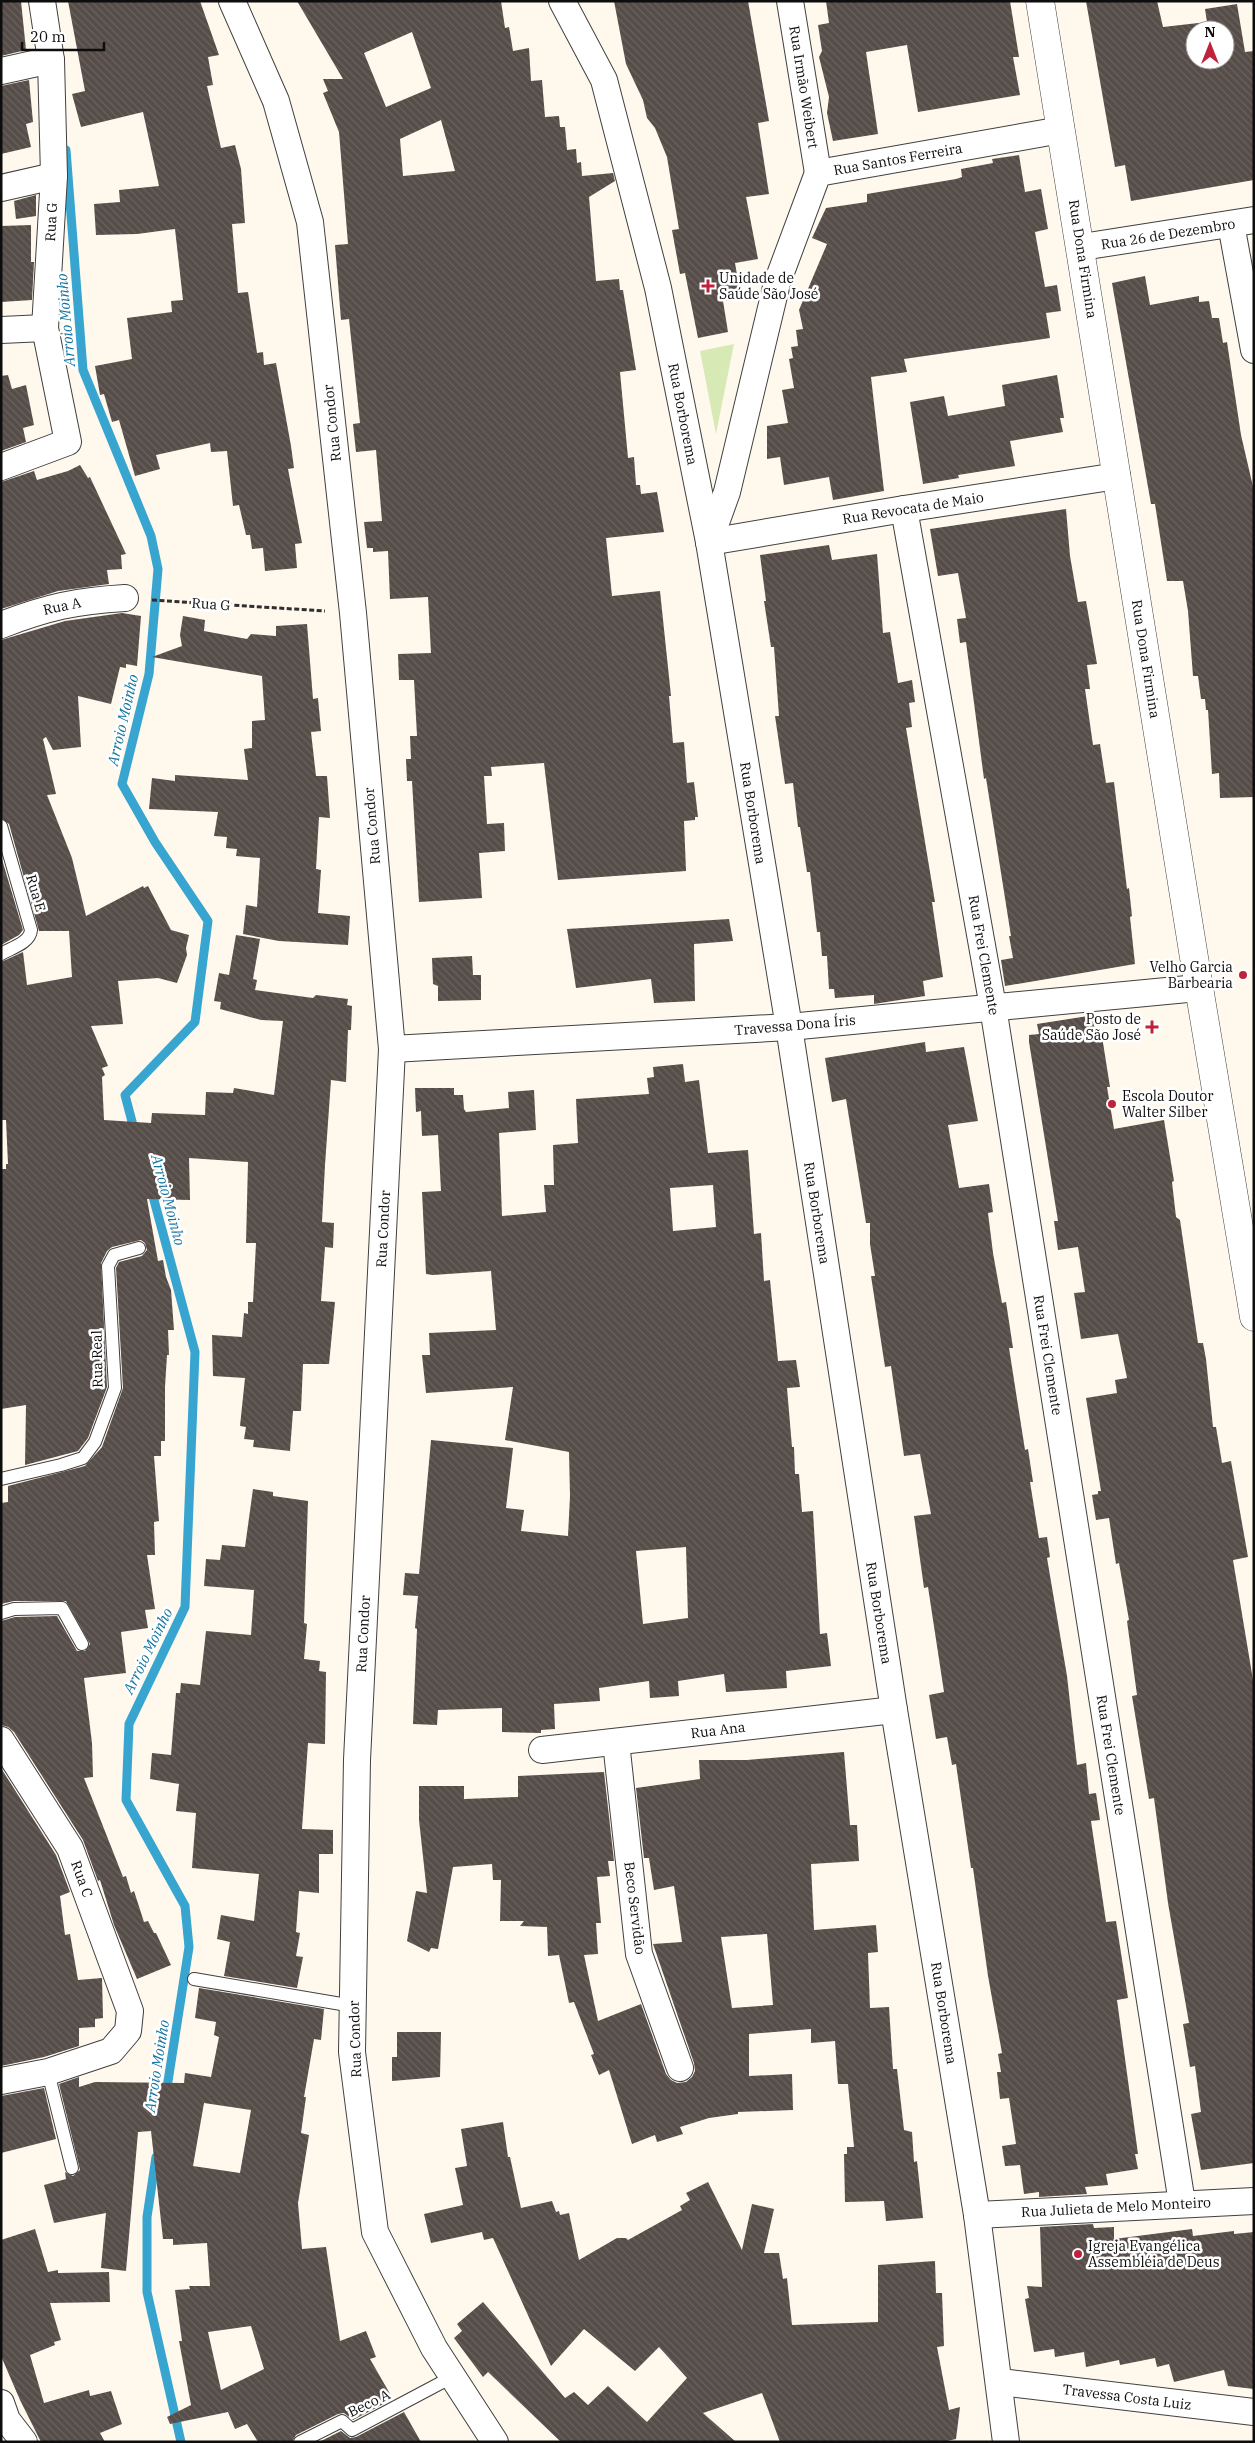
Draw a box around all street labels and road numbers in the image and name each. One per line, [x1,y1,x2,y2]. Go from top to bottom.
street label: Rua Irmão Weibert [785,24,823,150]
street label: Rua Santos Ferreira [832,139,964,179]
street label: Rua Dona Firmina [1065,198,1101,320]
street label: Rua G [41,202,61,242]
street label: Rua 26 de Dezembro [1100,214,1237,254]
street label: Rua Borborema [664,361,702,467]
street label: Rua Condor [319,383,345,462]
street label: Rua Revocata de Maio [841,488,985,528]
street label: Rua A [41,593,83,619]
street label: Rua G [191,594,231,614]
street label: Rua Dona Firmina [1128,598,1164,720]
street label: Rua Borborema [736,760,770,866]
street label: Rua Condor [360,786,384,865]
street label: Rua E [22,872,50,914]
street label: Rua Frei Clemente [965,894,1003,1016]
street label: Travessa Dona Íris [733,1010,857,1039]
street label: Rua Borborema [800,1160,834,1266]
street label: Rua Condor [372,1189,394,1268]
street label: Rua Frei Clemente [1030,1293,1066,1417]
street label: Rua Real [87,1330,107,1388]
street label: Rua Borborema [862,1560,896,1666]
street label: Rua Condor [352,1594,374,1673]
street label: Rua Frei Clemente [1093,1693,1129,1817]
street label: Rua Ana [690,1718,747,1742]
street label: Rua C [67,1858,97,1900]
street label: Beco Servidão [620,1861,650,1956]
street label: Rua Borborema [927,1960,961,2066]
street label: Rua Condor [345,1999,365,2078]
street label: Rua Julieta de Melo Monteiro [1021,2193,1212,2221]
street label: Travessa Costa Luiz [1062,2380,1192,2414]
street label: Beco A [345,2385,393,2421]

